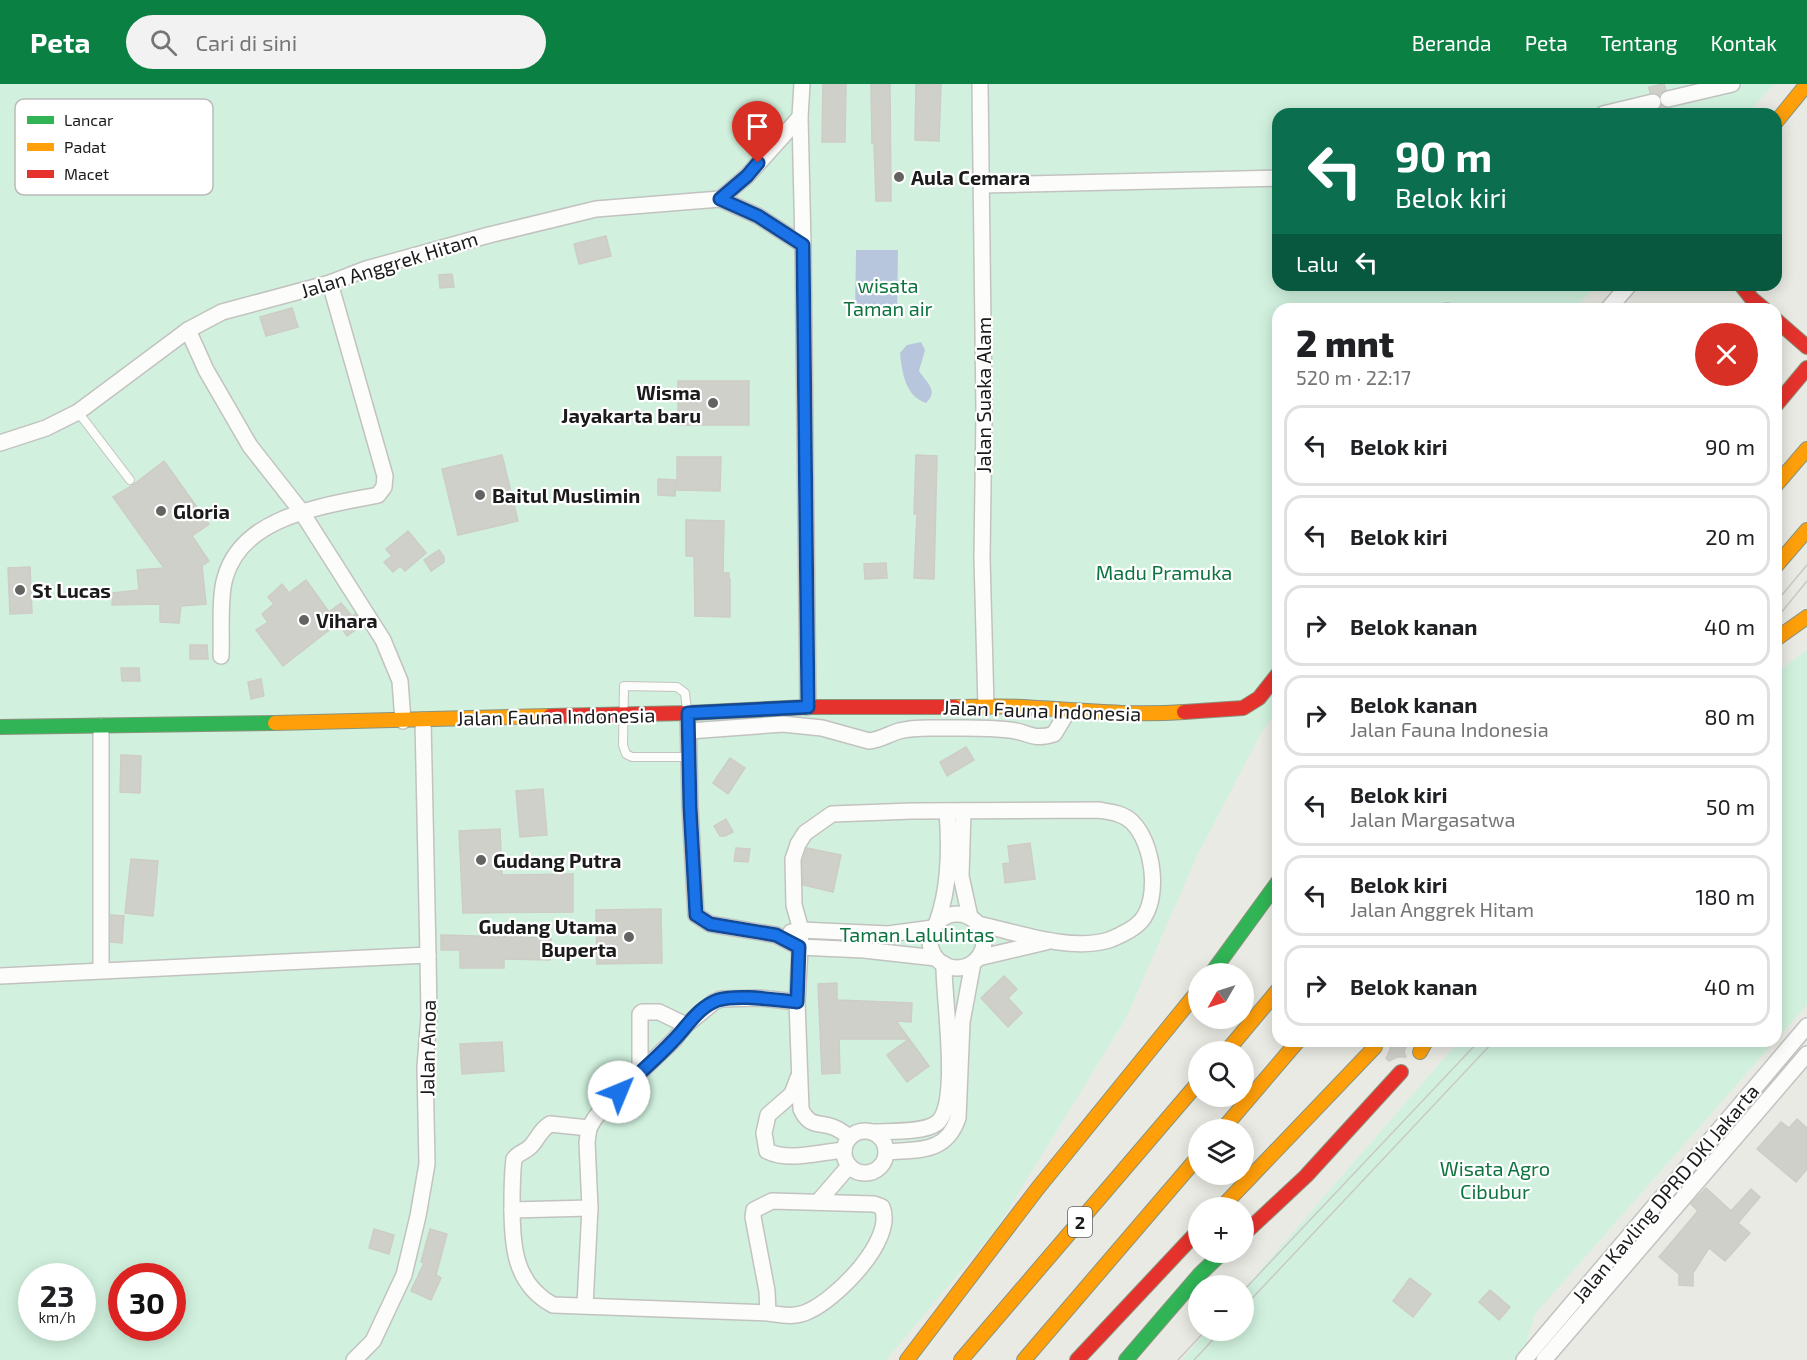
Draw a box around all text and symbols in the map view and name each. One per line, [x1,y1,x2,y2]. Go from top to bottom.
search box [126,15,546,69]
text: Peta [30,25,90,59]
icon: search [147,26,180,59]
text: Cari di sini [195,29,297,55]
text: Beranda [1412,30,1492,55]
text: Peta [1525,30,1568,55]
text: Tentang [1601,30,1678,55]
text: Kontak [1711,30,1777,55]
legend [15,99,213,195]
pin [732,101,783,163]
text: Lancar [64,110,114,129]
icon: arrive [741,110,774,143]
text: 90 m [1395,130,1492,180]
icon: left [1296,132,1374,210]
text: Padat [64,137,106,156]
text: Macet [64,164,109,183]
place label: Aula Cemara [911,165,1030,189]
marker: Aula Cemara [892,170,906,184]
text: Belok kiri [1395,181,1507,213]
street label: Jalan Anggrek Hitam [297,226,481,302]
icon: left [1350,246,1383,279]
text: Lalu [1296,250,1338,276]
park label: wisata Taman air [843,273,933,320]
street label: Jalan Suaka Alam [971,317,995,473]
text: 2 mnt [1296,321,1394,364]
button: close [1695,323,1758,386]
text: 520 m · 22:17 [1296,365,1411,389]
place label: Wisma Jayakarta baru [561,380,701,428]
marker: Wisma Jayakarta baru [706,396,720,410]
icon: left [1299,429,1332,462]
text: Belok kiri [1350,433,1447,459]
text: 90 m [1705,433,1755,459]
place label: Baitul Muslimin [492,483,640,507]
marker: Baitul Muslimin [473,488,487,502]
place label: Gloria [173,499,230,523]
marker: Gloria [154,504,168,518]
icon: left [1299,519,1332,552]
text: Belok kiri [1350,523,1447,549]
text: 20 m [1705,523,1755,549]
park label: Madu Pramuka [1096,560,1232,584]
place label: St Lucas [32,578,111,602]
marker: St Lucas [13,583,27,597]
place label: Vihara [316,608,378,632]
icon: right [1299,609,1332,642]
marker: Vihara [297,613,311,627]
text: Belok kanan [1350,613,1477,639]
text: 40 m [1704,613,1755,639]
text: Belok kanan [1350,691,1477,717]
street label: Jalan Fauna Indonesia [942,695,1142,725]
icon: right [1299,699,1332,732]
street label: Jalan Fauna Indonesia [456,702,656,730]
text: 80 m [1704,703,1755,729]
text: Jalan Fauna Indonesia [1350,717,1549,741]
text: Belok kiri [1350,781,1447,807]
icon: left [1299,789,1332,822]
text: 50 m [1706,793,1755,819]
text: Jalan Margasatwa [1350,807,1515,831]
place label: Gudang Putra [493,848,621,872]
marker: Gudang Putra [474,853,488,867]
text: Belok kiri [1350,871,1447,897]
icon: left [1299,879,1332,912]
text: 180 m [1695,883,1755,909]
text: Jalan Anggrek Hitam [1350,897,1534,921]
place label: Gudang Utama Buperta [479,914,617,961]
park label: Taman Lalulintas [839,922,995,946]
marker: Gudang Utama Buperta [622,930,636,944]
north arrow [1188,963,1254,1029]
map controls [1188,963,1254,1341]
icon: right [1299,969,1332,1002]
text: Belok kanan [1350,973,1477,999]
text: 40 m [1704,973,1755,999]
street label: Jalan Anoa [414,999,440,1097]
button: search [1188,1041,1254,1107]
position arrow [587,1060,651,1124]
street label: Jalan Kavling DPRD DKI Jakarta [1567,1079,1763,1307]
button: layers [1188,1119,1254,1185]
park label: Wisata Agro Cibubur [1440,1156,1550,1203]
button: + [1188,1197,1254,1263]
road number: 2 [1068,1207,1092,1237]
speed limit sign: 30 [108,1263,186,1341]
button: − [1188,1275,1254,1341]
text: 23 [40,1277,74,1313]
text: km/h [38,1308,76,1326]

